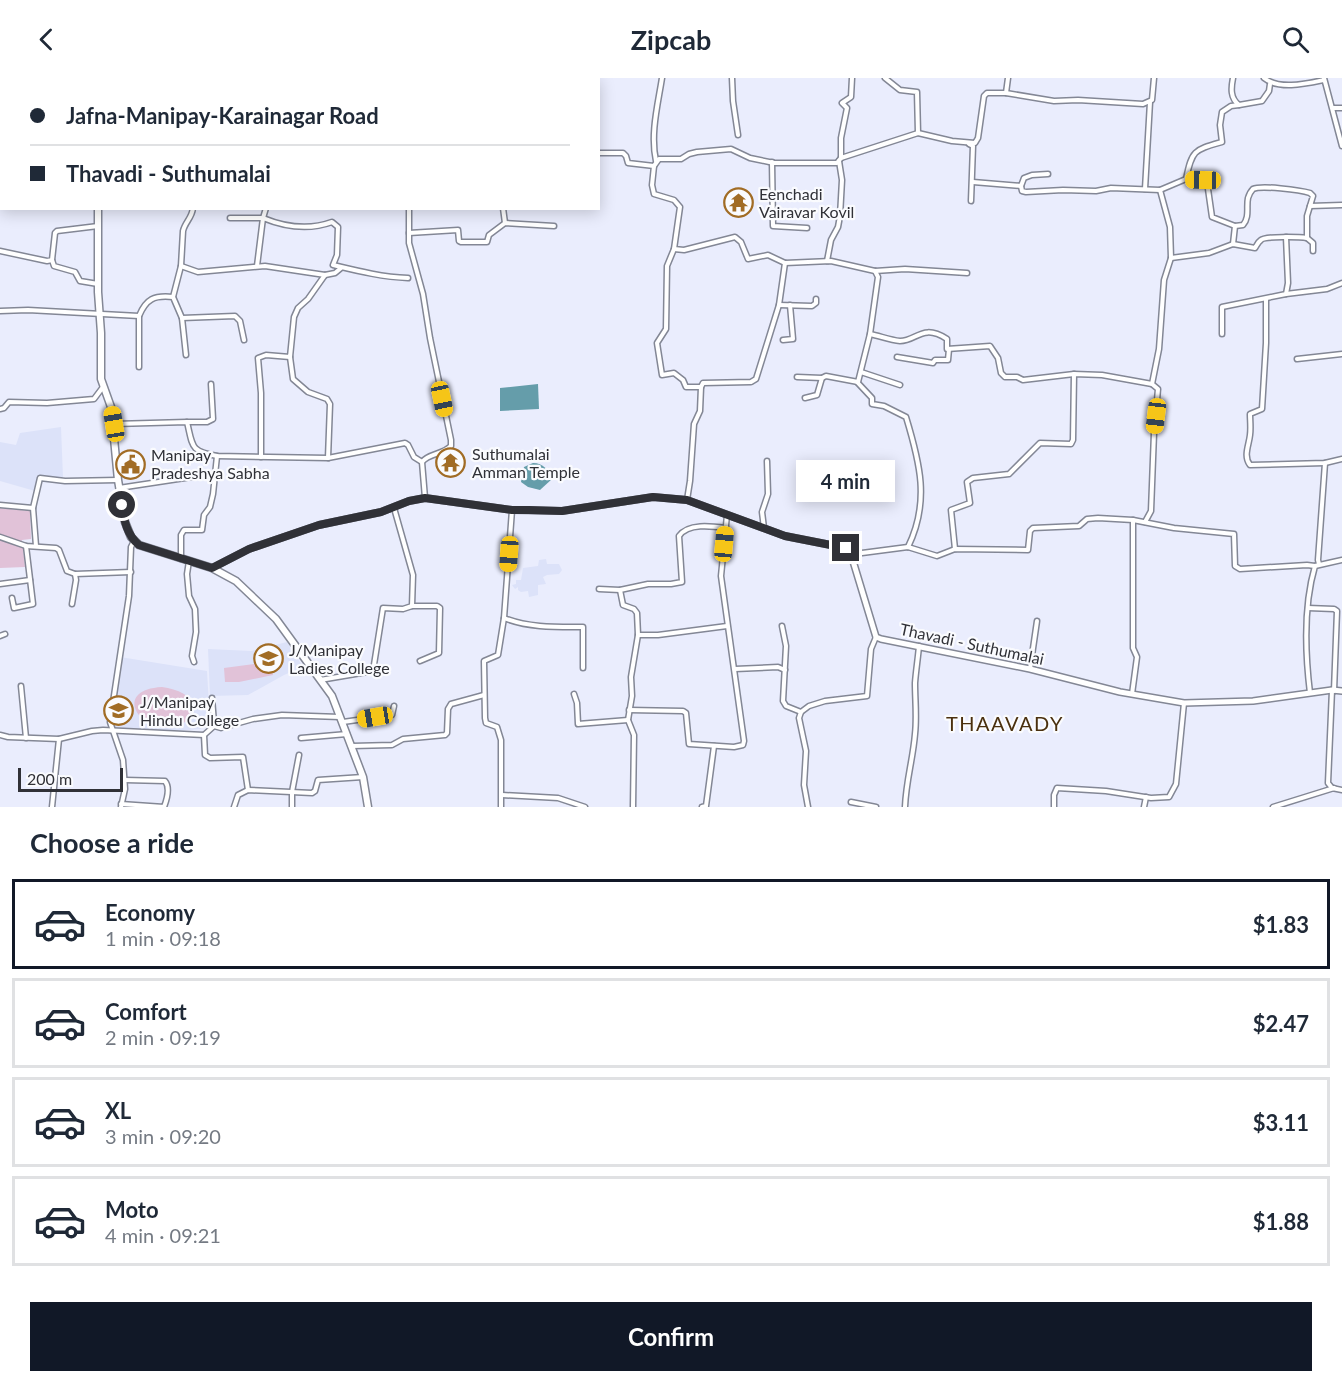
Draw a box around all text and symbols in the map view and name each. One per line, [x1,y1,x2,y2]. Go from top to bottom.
icon: back [30,23,63,56]
text: Zipcab [631,23,711,56]
icon: search [1279,23,1312,56]
text: Jafna-Manipay-Karainagar Road [66,102,379,129]
text: Thavadi - Suthumalai [66,160,271,187]
car [1185,171,1221,189]
place label: Eenchadi Vairavar Kovil [759,184,854,221]
temple icon: Eenchadi Vairavar Kovil [722,187,754,219]
car [429,380,455,418]
car [1145,397,1167,435]
car [102,405,126,443]
place label: Suthumalai Amman Temple [472,444,580,481]
place label: Manipay Pradeshya Sabha [151,445,270,482]
temple icon: Suthumalai Amman Temple [435,447,467,479]
public building icon: Manipay Pradeshya Sabha [114,448,146,480]
callout: 4 min [796,461,896,503]
text: 4 min [821,469,870,493]
route start [108,491,135,518]
car [713,525,735,563]
route end [832,534,859,561]
car [499,535,519,573]
street label: Thavadi - Suthumalai [898,619,1046,668]
place label: J/Manipay Ladies College [289,640,390,677]
school or university icon: J/Manipay Ladies College [252,643,284,675]
place label: J/Manipay Hindu College [140,692,239,729]
school or university icon: J/Manipay Hindu College [103,695,135,727]
car [356,705,394,729]
district label: THAAVADY [946,711,1064,735]
scale bar [18,765,123,792]
text: 200 m [27,769,72,788]
text: Choose a ride [30,826,194,859]
icon: car [33,897,87,951]
text: Economy [105,899,195,926]
text: $1.83 [1253,911,1309,938]
text: 1 min · 09:18 [105,926,221,950]
icon: car [33,996,87,1050]
text: Comfort [105,998,187,1025]
text: $2.47 [1253,1010,1309,1037]
text: 2 min · 09:19 [105,1025,221,1049]
icon: car [33,1095,87,1149]
text: XL [105,1097,131,1124]
text: $3.11 [1253,1109,1309,1136]
text: 3 min · 09:20 [105,1124,221,1148]
icon: car [33,1194,87,1248]
text: Moto [105,1196,159,1223]
text: $1.88 [1253,1208,1309,1235]
text: 4 min · 09:21 [105,1223,221,1247]
button: Confirm [30,1302,1312,1371]

